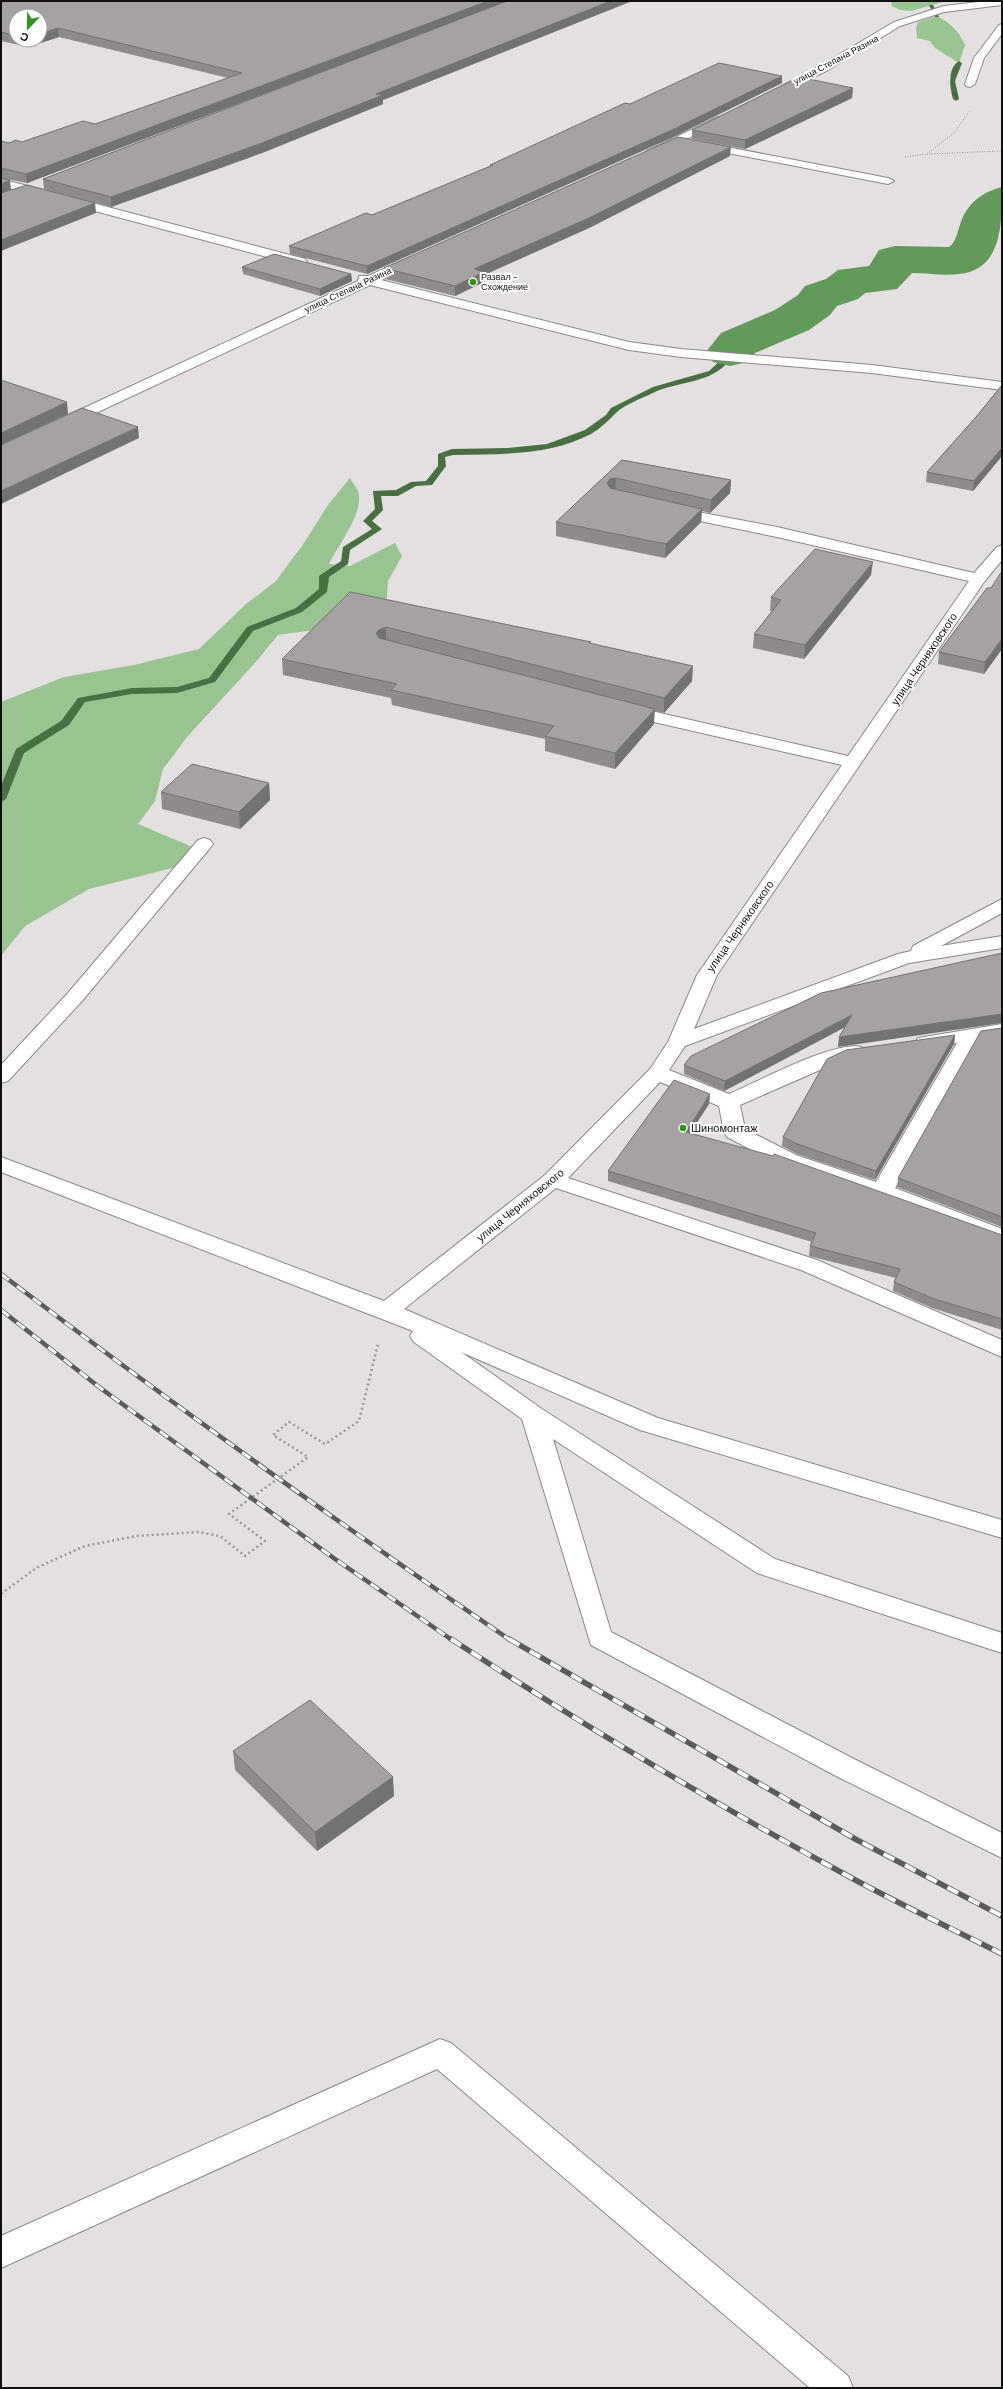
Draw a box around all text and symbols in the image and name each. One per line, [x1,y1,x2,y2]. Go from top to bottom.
north arrow [8,8,48,48]
text: С [18,29,31,45]
street label: улица Степана Разина [791,32,881,88]
street label: улица Степана Разина [303,265,393,315]
place label: Развал - Схождение [481,271,528,293]
marker: Развал - Схождение [468,277,478,287]
street label: улица Черняховского [888,610,960,708]
street label: улица Черняховского [703,878,777,974]
place label: Шиномонтаж [691,1121,758,1135]
marker: Шиномонтаж [678,1123,688,1133]
street label: улица Черняховского [473,1165,567,1245]

